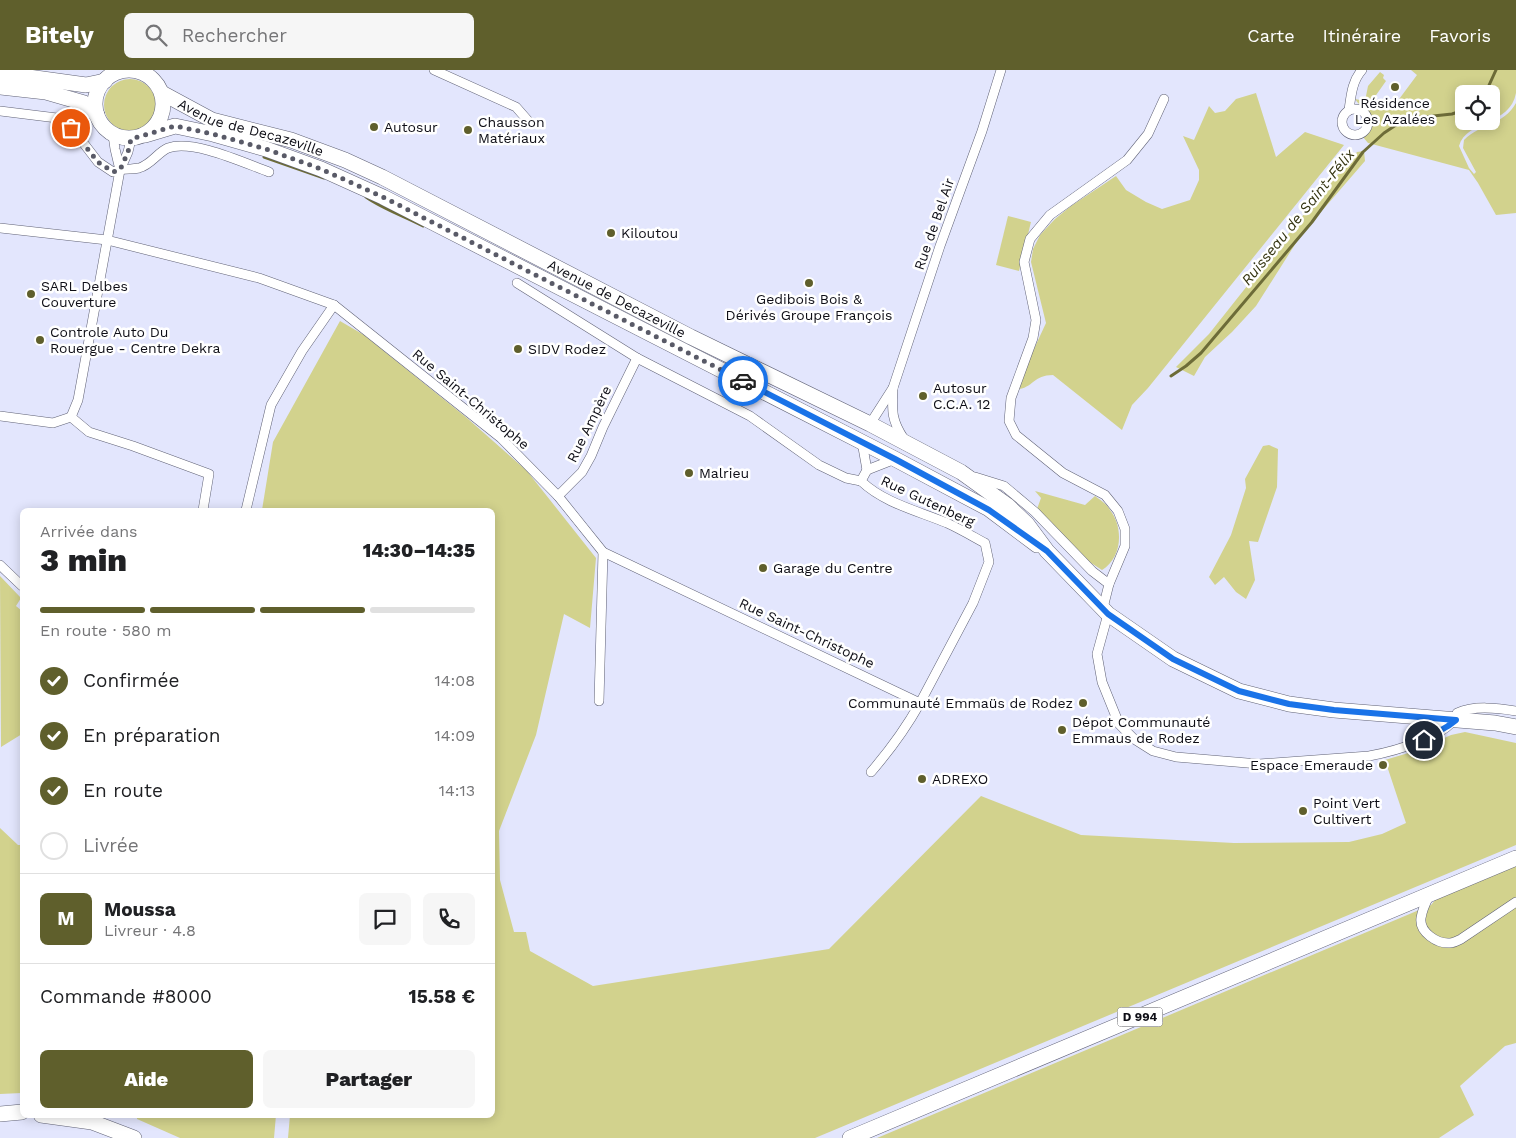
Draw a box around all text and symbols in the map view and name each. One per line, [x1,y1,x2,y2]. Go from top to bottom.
search box [124,13,474,58]
text: Bitely [25,21,94,49]
icon: search [142,21,170,49]
text: Rechercher [182,24,287,47]
text: Carte [1247,25,1295,46]
text: Itinéraire [1323,25,1401,46]
text: Favoris [1429,25,1491,46]
marker: Résidence Les Azalées [1389,81,1401,93]
map controls [1455,85,1500,130]
button: locate [1455,85,1500,130]
street label: Avenue de Decazeville [175,95,326,159]
place label: Résidence Les Azalées [1355,95,1435,127]
pin [50,107,92,149]
icon: bag [57,114,85,142]
place label: Chausson Matériaux [478,114,545,146]
place label: Autosur [384,119,438,135]
marker: Autosur [368,121,380,133]
marker: Chausson Matériaux [462,124,474,136]
water label: Ruisseau de Saint-Félix [1238,144,1359,289]
street label: Rue de Bel Air [911,176,957,272]
place label: Kiloutou [621,225,678,241]
marker: Kiloutou [605,227,617,239]
street label: Avenue de Decazeville [545,256,688,341]
marker: Gedibois Bois & Dérivés Groupe François [803,277,815,289]
place label: SARL Delbes Couverture [41,278,128,310]
marker: SARL Delbes Couverture [25,288,37,300]
place label: Gedibois Bois & Dérivés Groupe François [726,291,892,323]
place label: Controle Auto Du Rouergue - Centre Dekra [50,324,220,356]
marker: Controle Auto Du Rouergue - Centre Dekra [34,334,46,346]
place label: SIDV Rodez [528,341,606,357]
marker: SIDV Rodez [512,343,524,355]
street label: Rue Saint-Christophe [409,345,533,453]
courier [718,356,768,406]
icon: car [729,367,757,395]
place label: Autosur C.C.A. 12 [933,380,990,412]
street label: Rue Ampère [564,383,614,465]
marker: Autosur C.C.A. 12 [917,390,929,402]
place label: Malrieu [699,465,749,481]
marker: Malrieu [683,467,695,479]
street label: Rue Gutenberg [879,472,978,530]
text: Arrivée dans [40,522,138,541]
text: 14:30–14:35 [363,539,475,562]
text: 3 min [40,541,127,579]
place label: Garage du Centre [773,560,893,576]
marker: Garage du Centre [757,562,769,574]
street label: Rue Saint-Christophe [737,595,877,671]
text: En route · 580 m [40,621,172,640]
icon: check [40,667,68,695]
text: Confirmée [83,669,179,692]
text: 14:08 [434,671,475,690]
place label: Communauté Emmaüs de Rodez [848,695,1073,711]
marker: Communauté Emmaüs de Rodez [1077,697,1089,709]
place label: Dépot Communauté Emmaus de Rodez [1072,714,1210,746]
pin [1403,719,1445,761]
icon: check [40,722,68,750]
text: En préparation [83,724,220,747]
marker: Dépot Communauté Emmaus de Rodez [1056,724,1068,736]
text: 14:09 [434,726,475,745]
icon: home [1410,726,1438,754]
place label: Espace Emeraude [1250,757,1373,773]
marker: Espace Emeraude [1377,759,1389,771]
place label: ADREXO [932,771,988,787]
marker: ADREXO [916,773,928,785]
icon: check [40,777,68,805]
text: En route [83,779,163,802]
text: 14:13 [439,781,475,800]
place label: Point Vert Cultivert [1313,795,1380,827]
marker: Point Vert Cultivert [1297,805,1309,817]
text: Livrée [83,834,139,857]
button: chat [359,893,411,945]
button: phone [423,893,475,945]
text: Moussa [104,898,176,921]
text: M [57,907,75,930]
text: Livreur · 4.8 [104,921,196,940]
text: Commande #8000 [40,985,212,1008]
text: 15.58 € [408,985,475,1008]
road number: D 994 [1118,1008,1162,1026]
button: Aide [40,1050,253,1108]
button: Partager [263,1050,475,1108]

